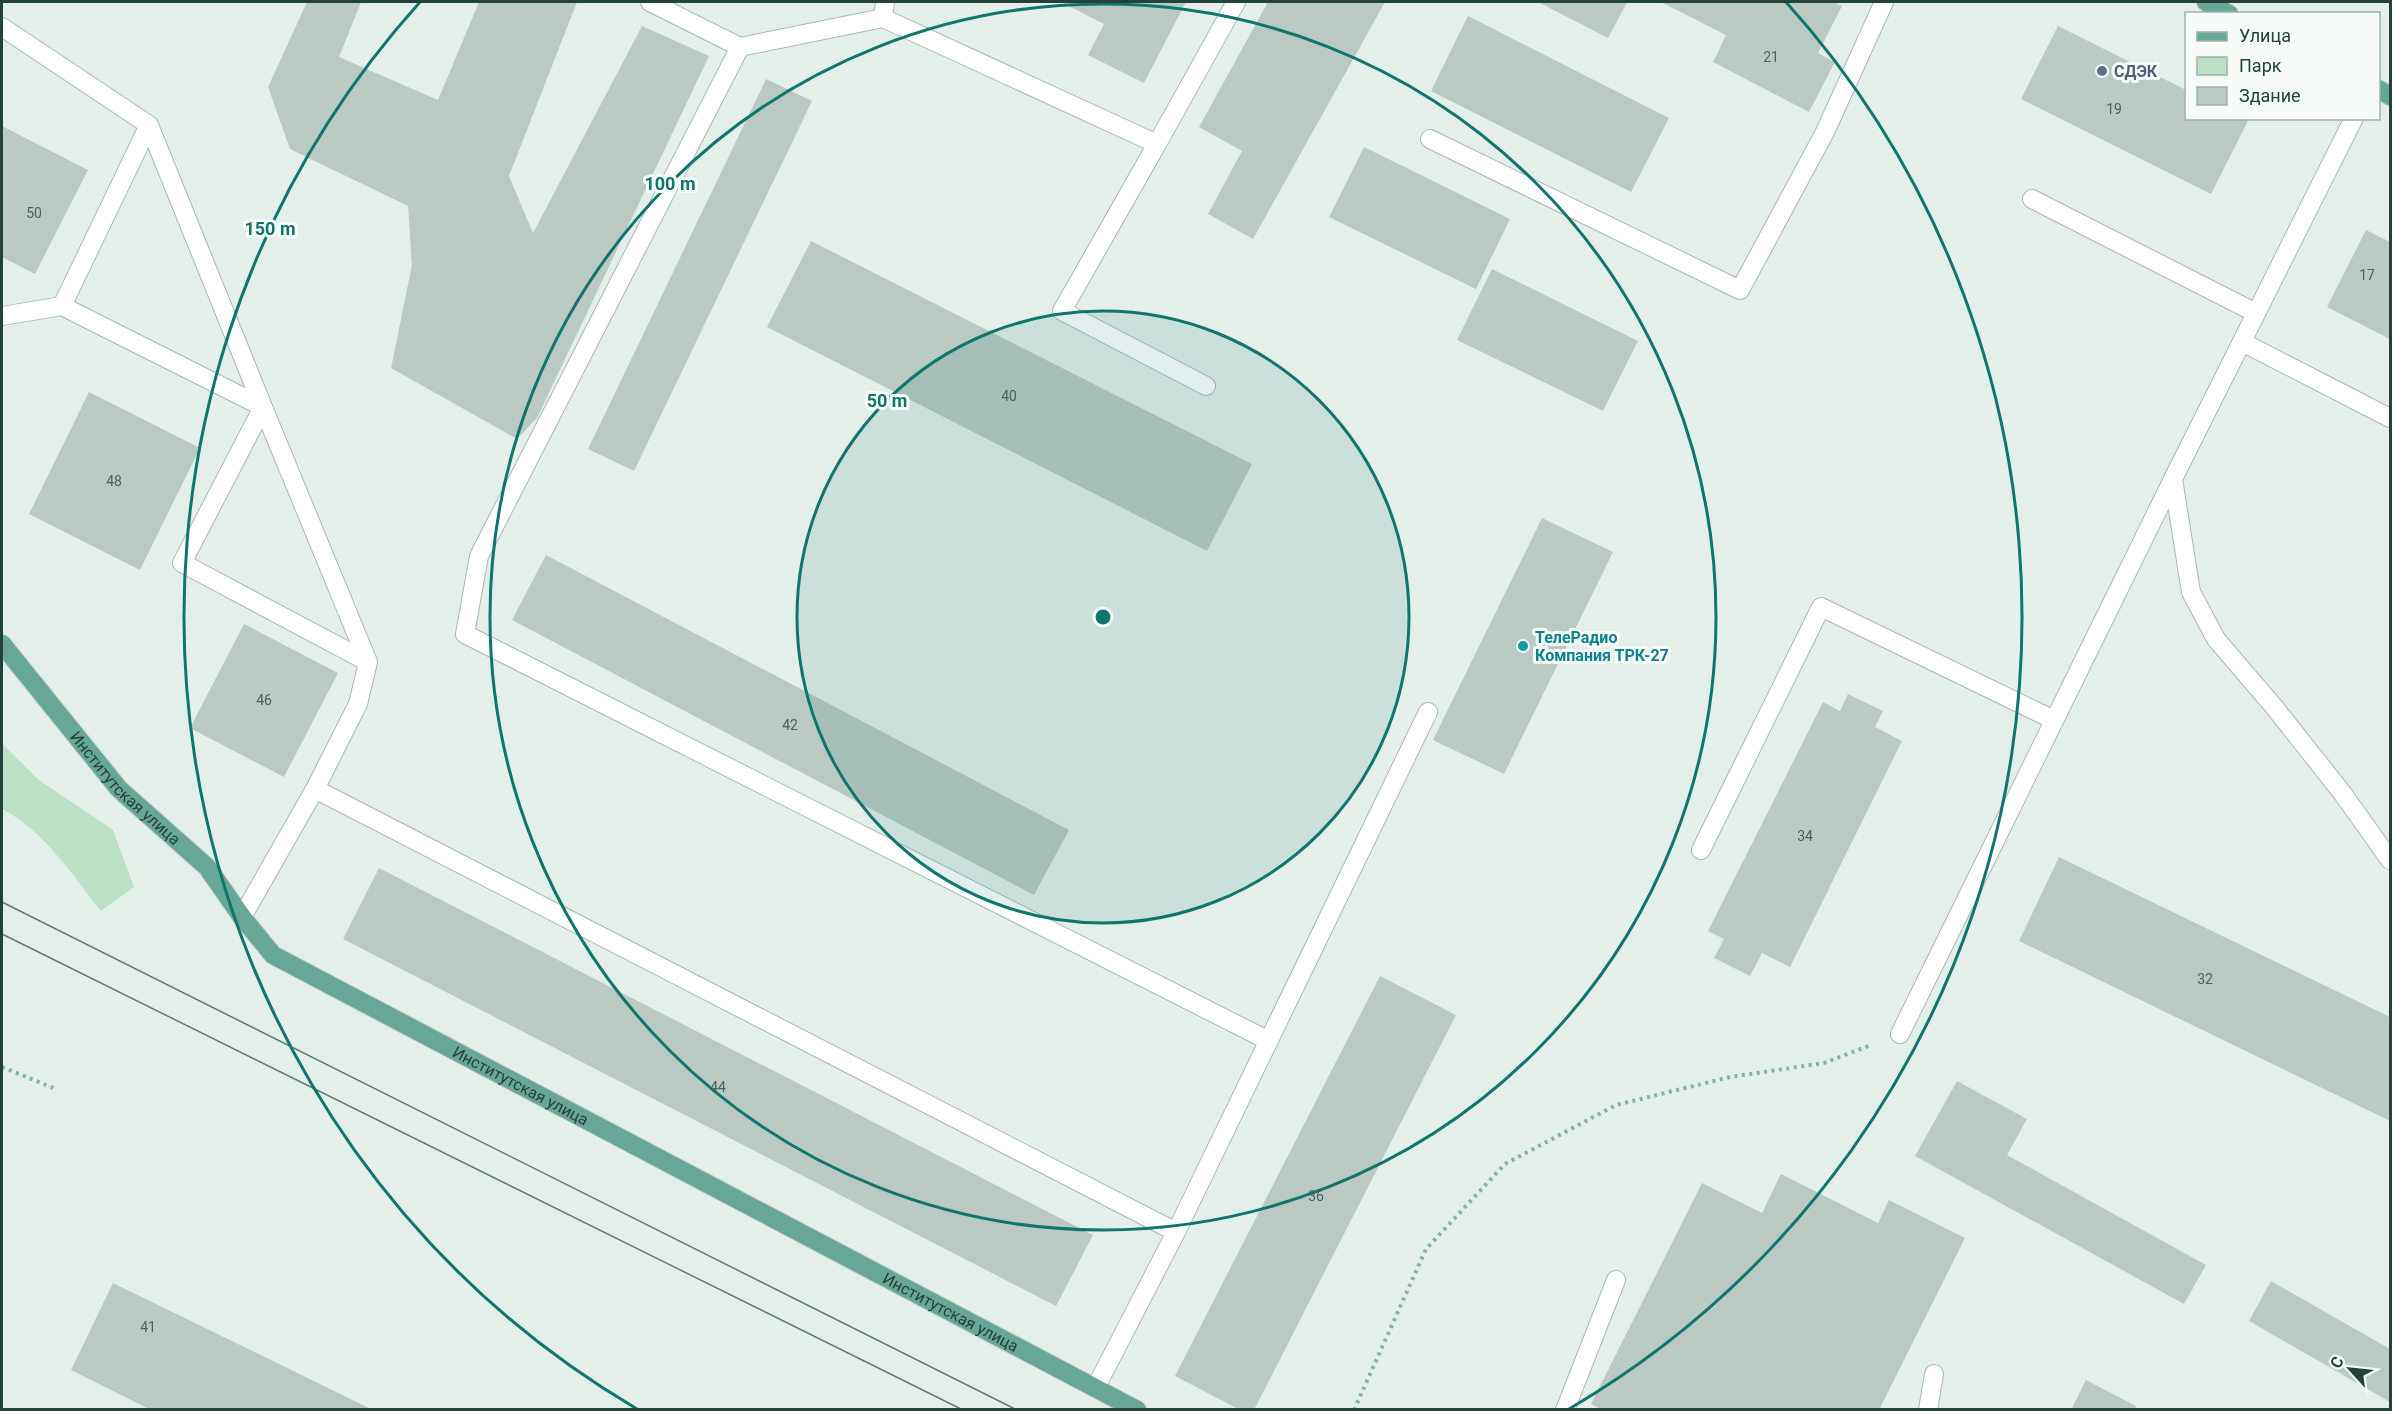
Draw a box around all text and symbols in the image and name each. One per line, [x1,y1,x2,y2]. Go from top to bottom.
legend [2185,12,2380,120]
text: Улица [2239,25,2291,46]
house number: 21 [1763,49,1779,65]
text: Парк [2239,55,2282,76]
place label: СДЭК [2114,62,2158,81]
marker: СДЭК [2095,64,2109,78]
text: Здание [2239,85,2301,106]
house number: 19 [2106,101,2122,117]
text: 100 m [644,173,696,194]
house number: 50 [26,205,42,221]
text: 150 m [244,218,296,239]
house number: 17 [2359,267,2375,283]
house number: 40 [1001,388,1017,404]
text: 50 m [867,390,907,411]
house number: 48 [106,473,122,489]
centre of rings [1093,607,1113,627]
place label: ТелеРадио Компания ТРК-27 [1535,628,1669,665]
marker: ТелеРадио Компания ТРК-27 [1516,639,1530,653]
house number: 46 [256,692,272,708]
house number: 42 [782,717,798,733]
street label: Институтская улица [67,727,184,849]
house number: 34 [1797,828,1813,844]
house number: 32 [2197,971,2213,987]
street label: Институтская улица [450,1042,592,1129]
house number: 44 [710,1079,726,1095]
house number: 36 [1308,1188,1324,1204]
street label: Институтская улица [880,1268,1022,1355]
house number: 41 [140,1319,156,1335]
north arrow [2320,1339,2380,1399]
text: С [2326,1353,2348,1371]

